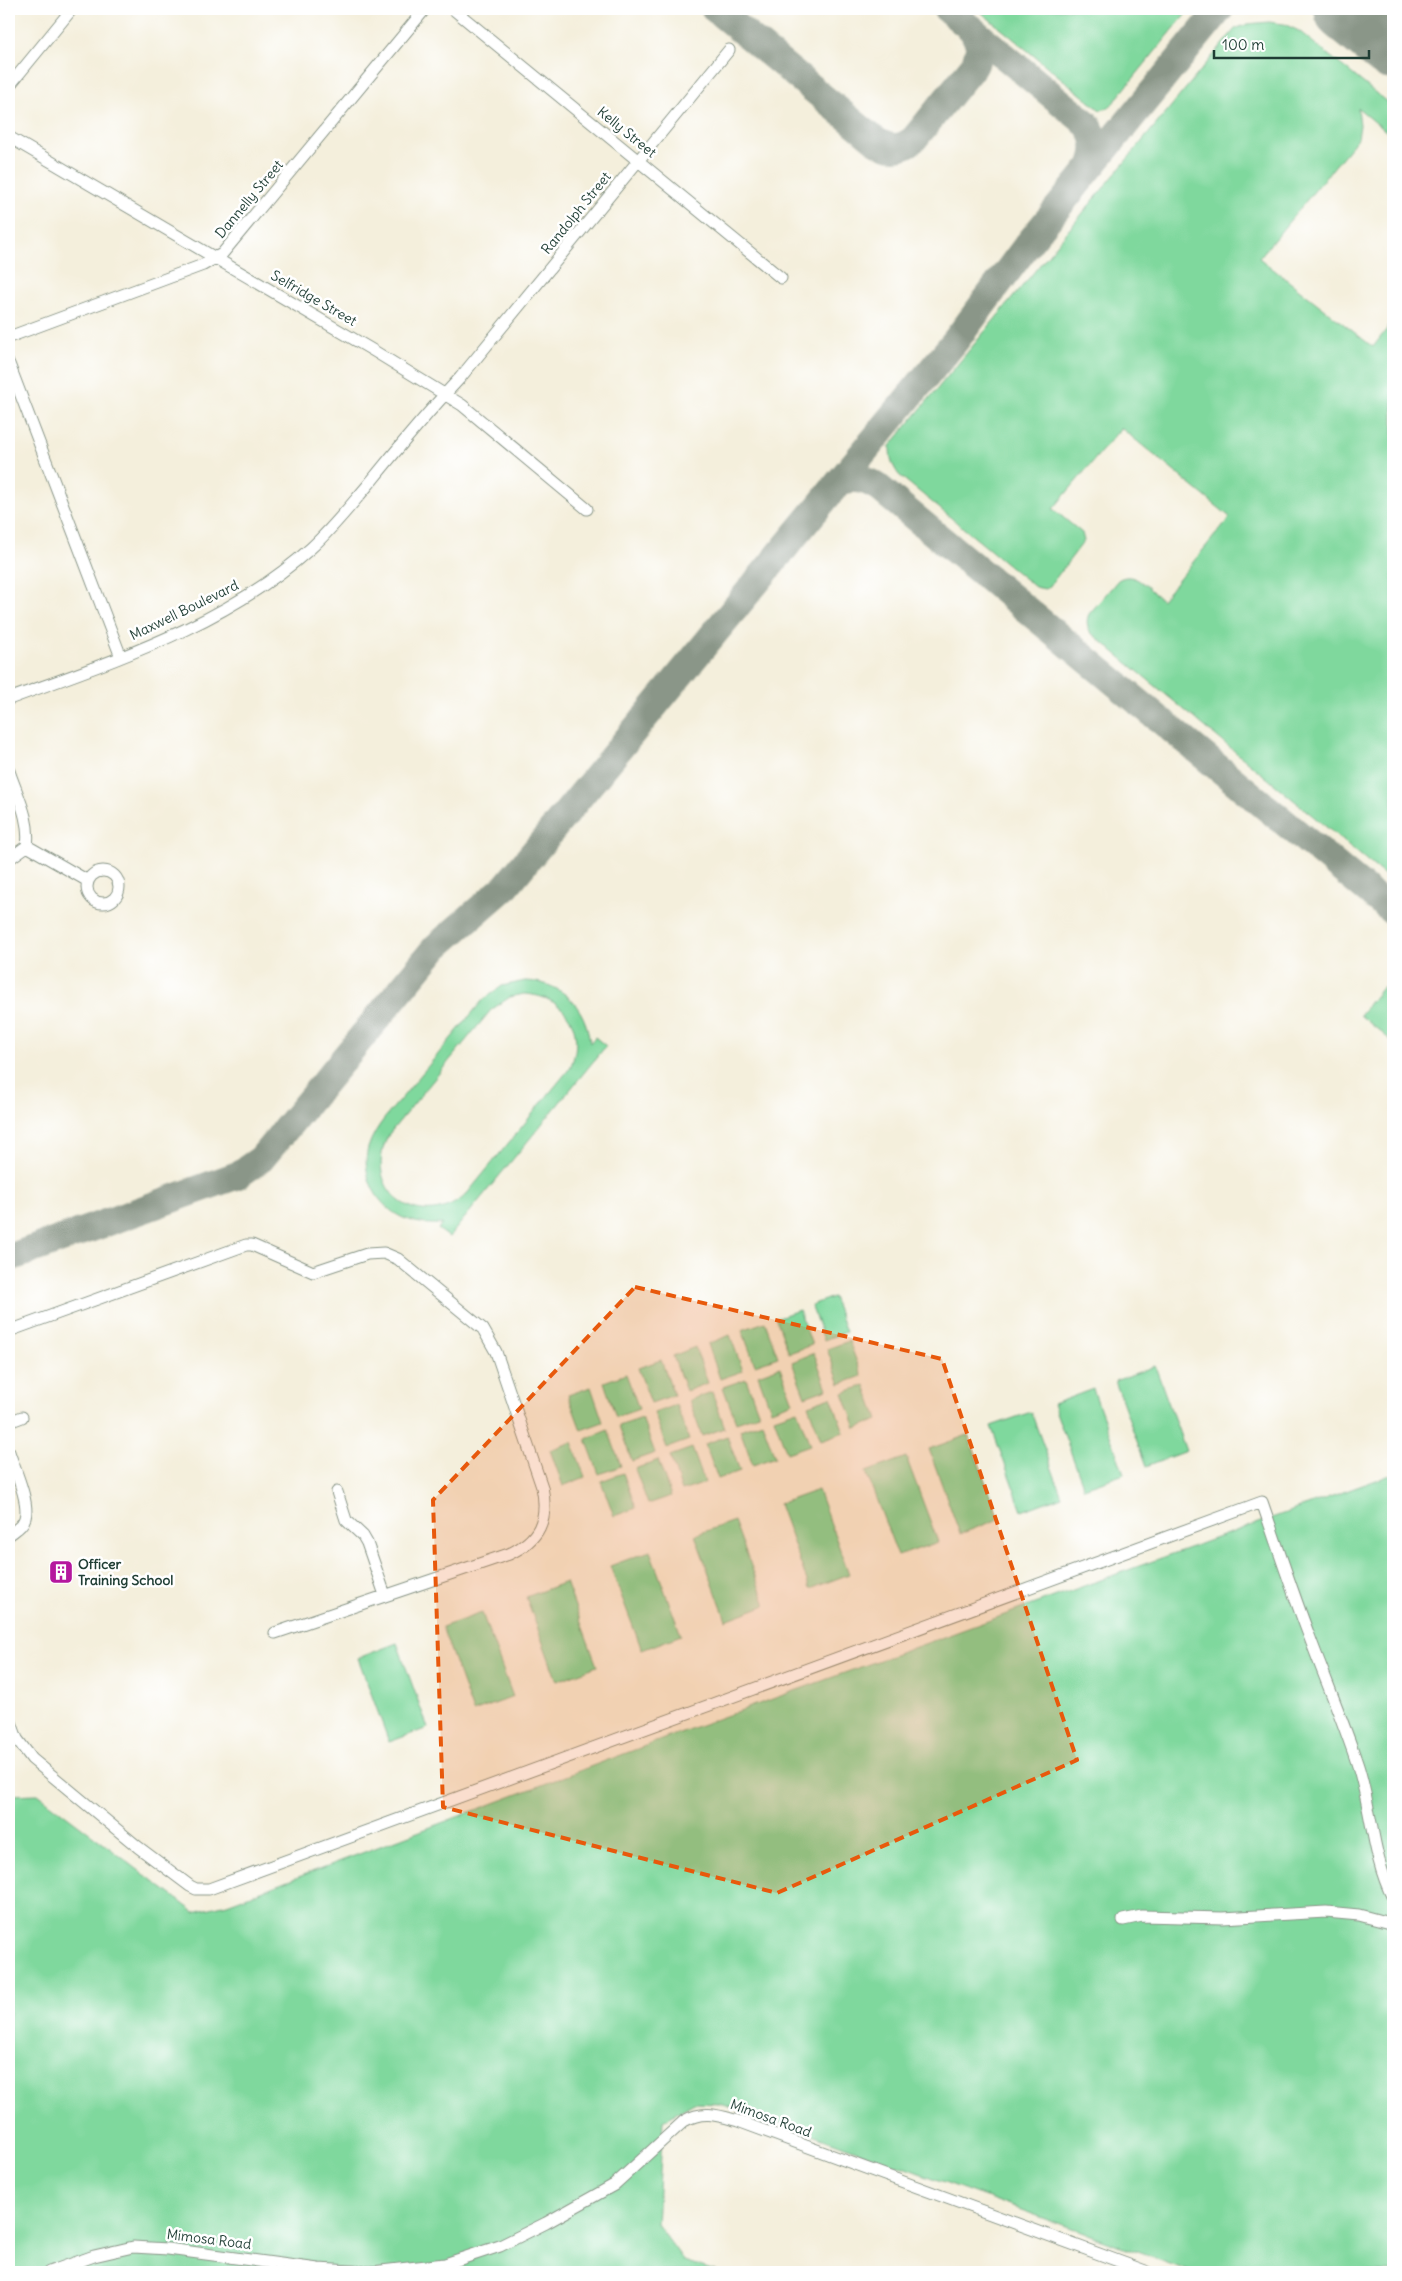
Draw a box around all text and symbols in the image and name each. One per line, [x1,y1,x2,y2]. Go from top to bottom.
scale bar [1214,28,1370,60]
text: 100 m [1222,35,1264,54]
street label: Kelly Street [594,103,660,161]
street label: Dannelly Street [211,156,287,242]
street label: Randolph Street [537,168,615,258]
street label: Selfridge Street [268,266,360,330]
street label: Maxwell Boulevard [127,576,241,644]
place label: Officer Training School [78,1555,173,1589]
building icon: Officer Training School [48,1559,74,1585]
street label: Mimosa Road [728,2095,814,2141]
street label: Mimosa Road [166,2225,252,2253]

